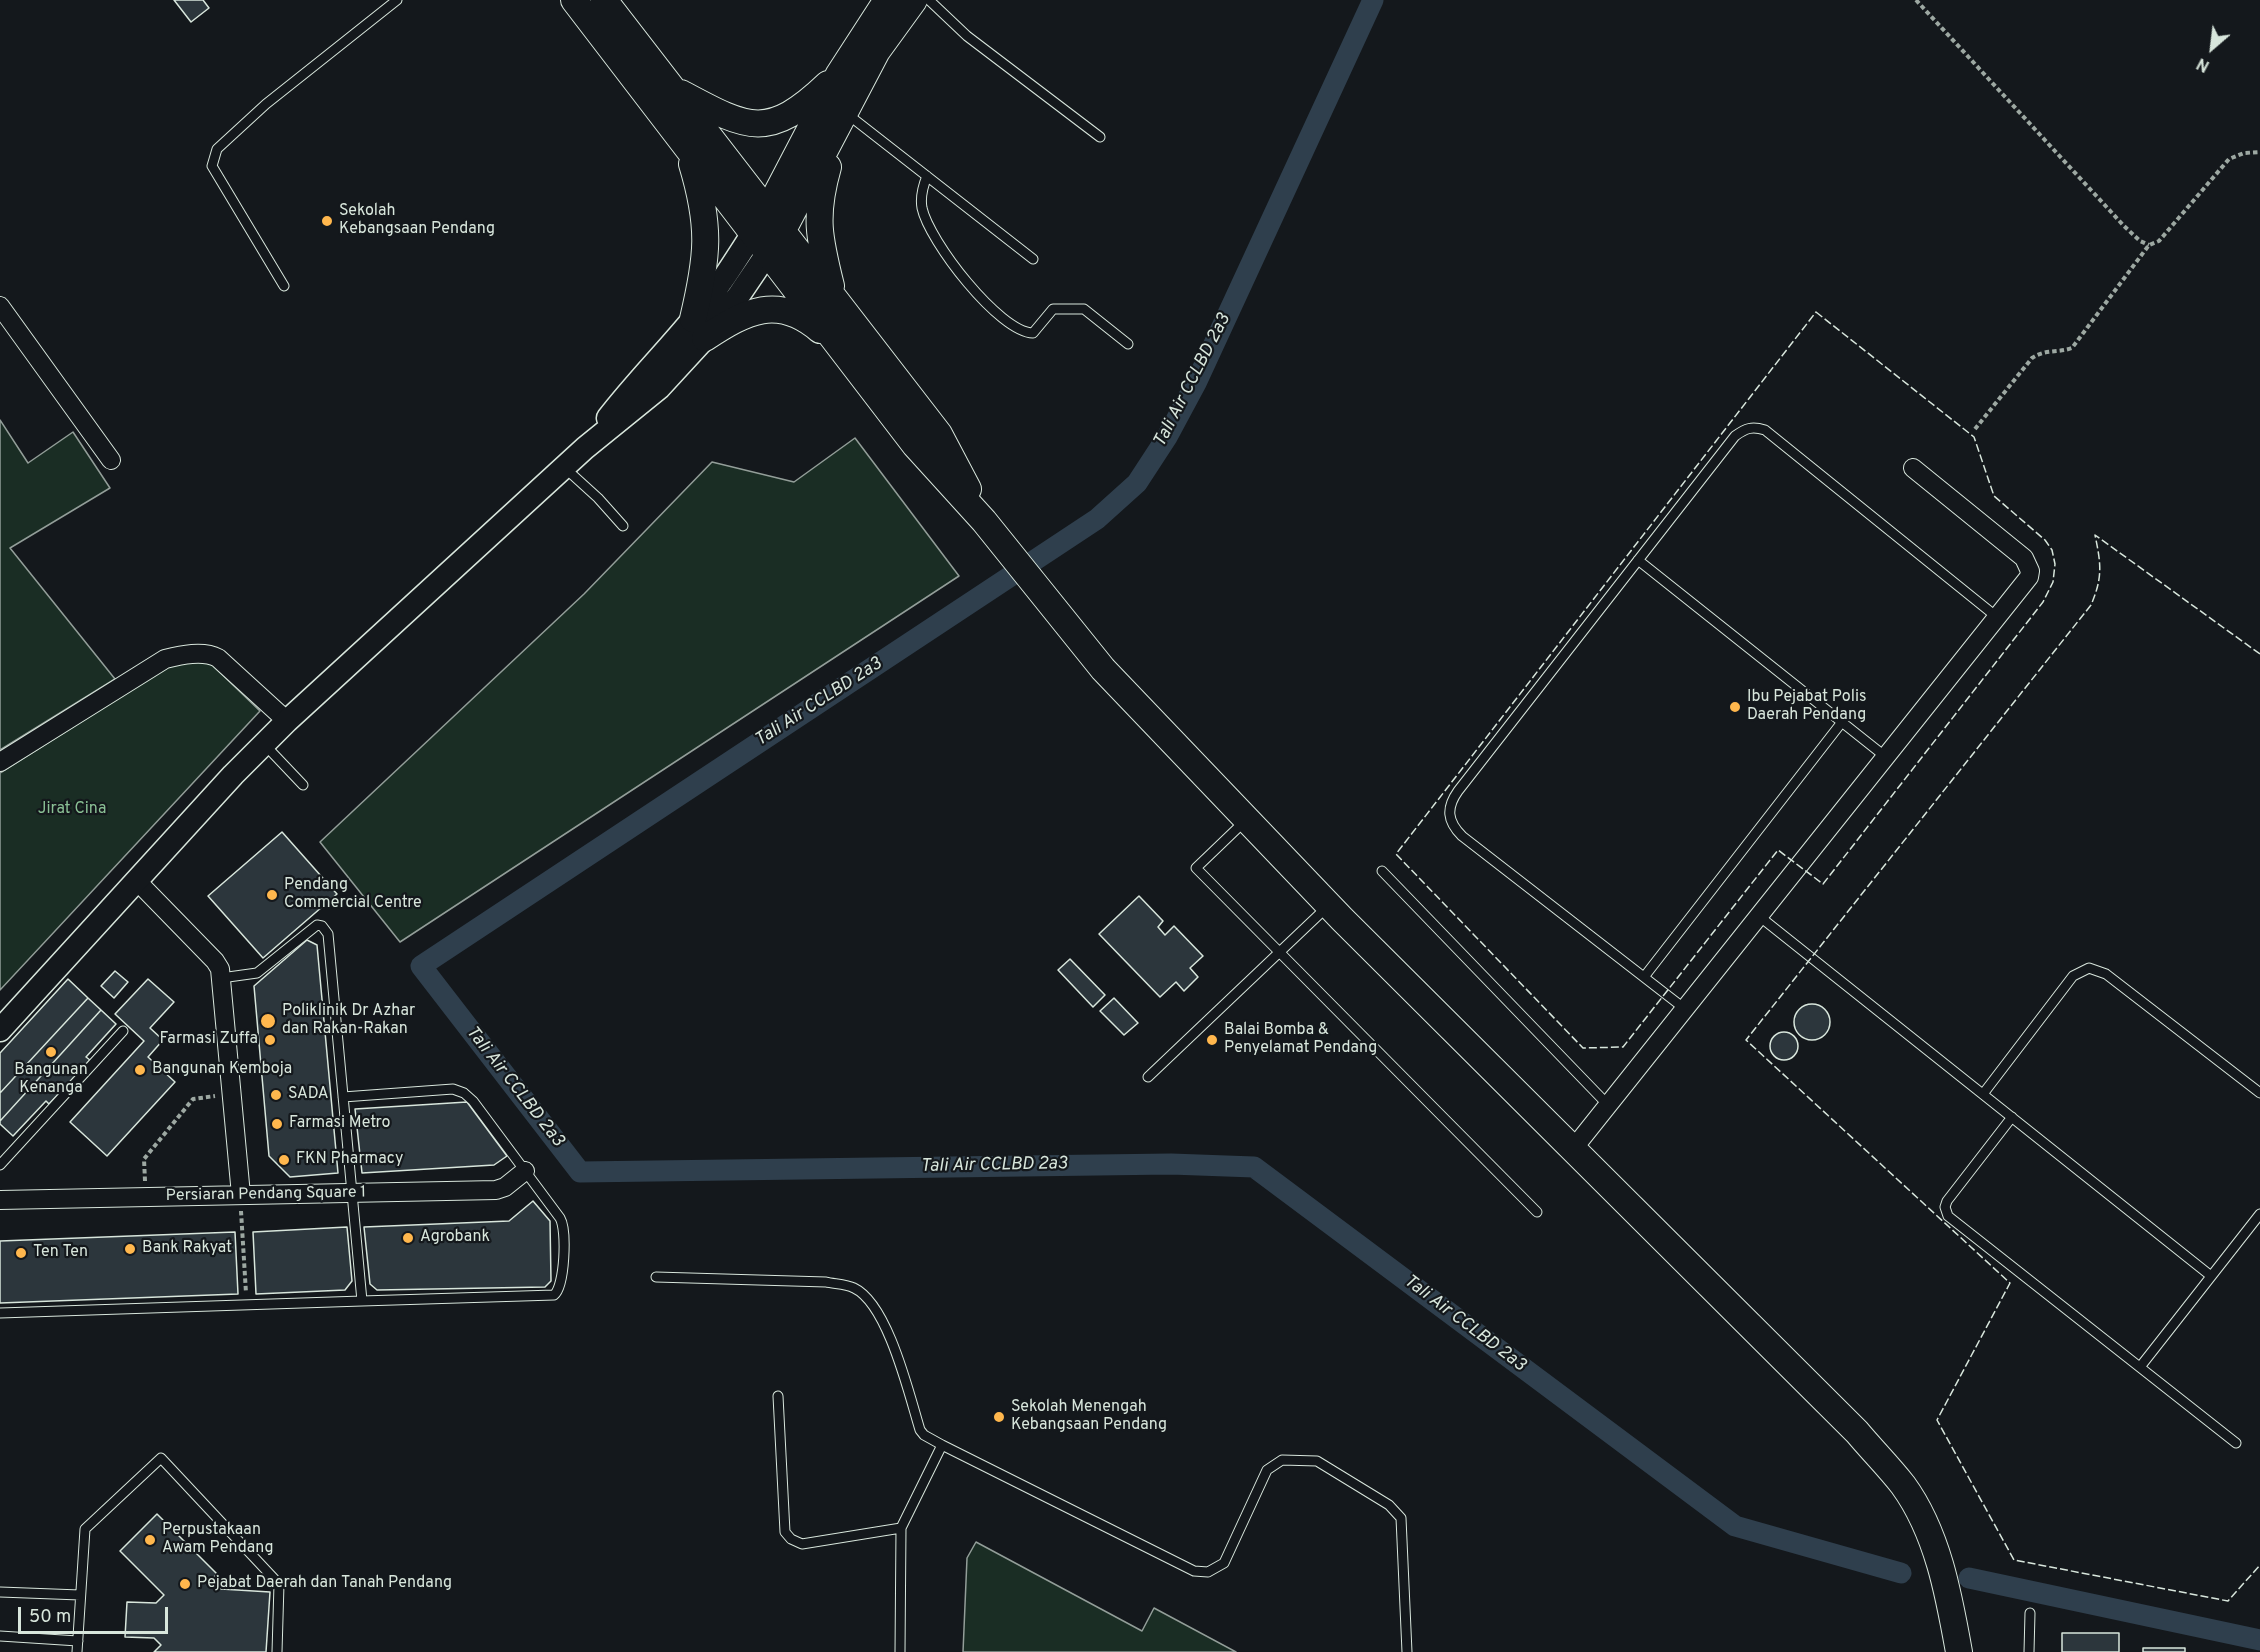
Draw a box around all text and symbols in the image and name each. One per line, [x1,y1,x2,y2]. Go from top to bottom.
north arrow [2182,18,2242,78]
text: N [2194,52,2213,75]
place label: Sekolah Kebangsaan Pendang [339,202,495,240]
marker: Sekolah Kebangsaan Pendang [320,214,334,228]
water label: Tali Air CCLBD 2a3 [1150,311,1236,451]
water label: Tali Air CCLBD 2a3 [752,654,886,752]
place label: Ibu Pejabat Polis Daerah Pendang [1747,688,1867,726]
marker: Ibu Pejabat Polis Daerah Pendang [1728,700,1742,714]
park label: Jirat Cina [38,800,106,820]
place label: Pendang Commercial Centre [284,876,422,914]
marker: Pendang Commercial Centre [265,888,279,902]
place label: Poliklinik Dr Azhar dan Rakan-Rakan [282,1002,415,1040]
marker: Poliklinik Dr Azhar dan Rakan-Rakan [259,1012,277,1030]
place label: Balai Bomba & Penyelamat Pendang [1224,1021,1377,1059]
water label: Tali Air CCLBD 2a3 [460,1022,568,1152]
place label: Farmasi Zuffa [160,1030,258,1050]
marker: Farmasi Zuffa [263,1033,277,1047]
marker: Balai Bomba & Penyelamat Pendang [1205,1033,1219,1047]
marker: Bangunan Kenanga [44,1045,58,1059]
place label: Bangunan Kemboja [152,1060,292,1080]
place label: Bangunan Kenanga [14,1061,88,1099]
marker: Bangunan Kemboja [133,1063,147,1077]
place label: SADA [288,1085,329,1105]
marker: SADA [269,1088,283,1102]
place label: Farmasi Metro [289,1114,390,1134]
marker: Farmasi Metro [270,1117,284,1131]
place label: FKN Pharmacy [296,1150,403,1170]
marker: FKN Pharmacy [277,1153,291,1167]
water label: Tali Air CCLBD 2a3 [920,1154,1068,1178]
street label: Persiaran Pendang Square 1 [166,1184,366,1206]
place label: Agrobank [420,1228,490,1248]
marker: Agrobank [401,1231,415,1245]
place label: Bank Rakyat [142,1239,232,1259]
marker: Bank Rakyat [123,1242,137,1256]
place label: Ten Ten [33,1243,88,1263]
marker: Ten Ten [14,1246,28,1260]
water label: Tali Air CCLBD 2a3 [1399,1271,1529,1377]
place label: Sekolah Menengah Kebangsaan Pendang [1011,1398,1167,1436]
marker: Sekolah Menengah Kebangsaan Pendang [992,1410,1006,1424]
place label: Perpustakaan Awam Pendang [162,1521,274,1559]
marker: Perpustakaan Awam Pendang [143,1533,157,1547]
place label: Pejabat Daerah dan Tanah Pendang [197,1574,452,1594]
marker: Pejabat Daerah dan Tanah Pendang [178,1577,192,1591]
scale bar [21,1595,171,1633]
text: 50 m [29,1606,71,1629]

